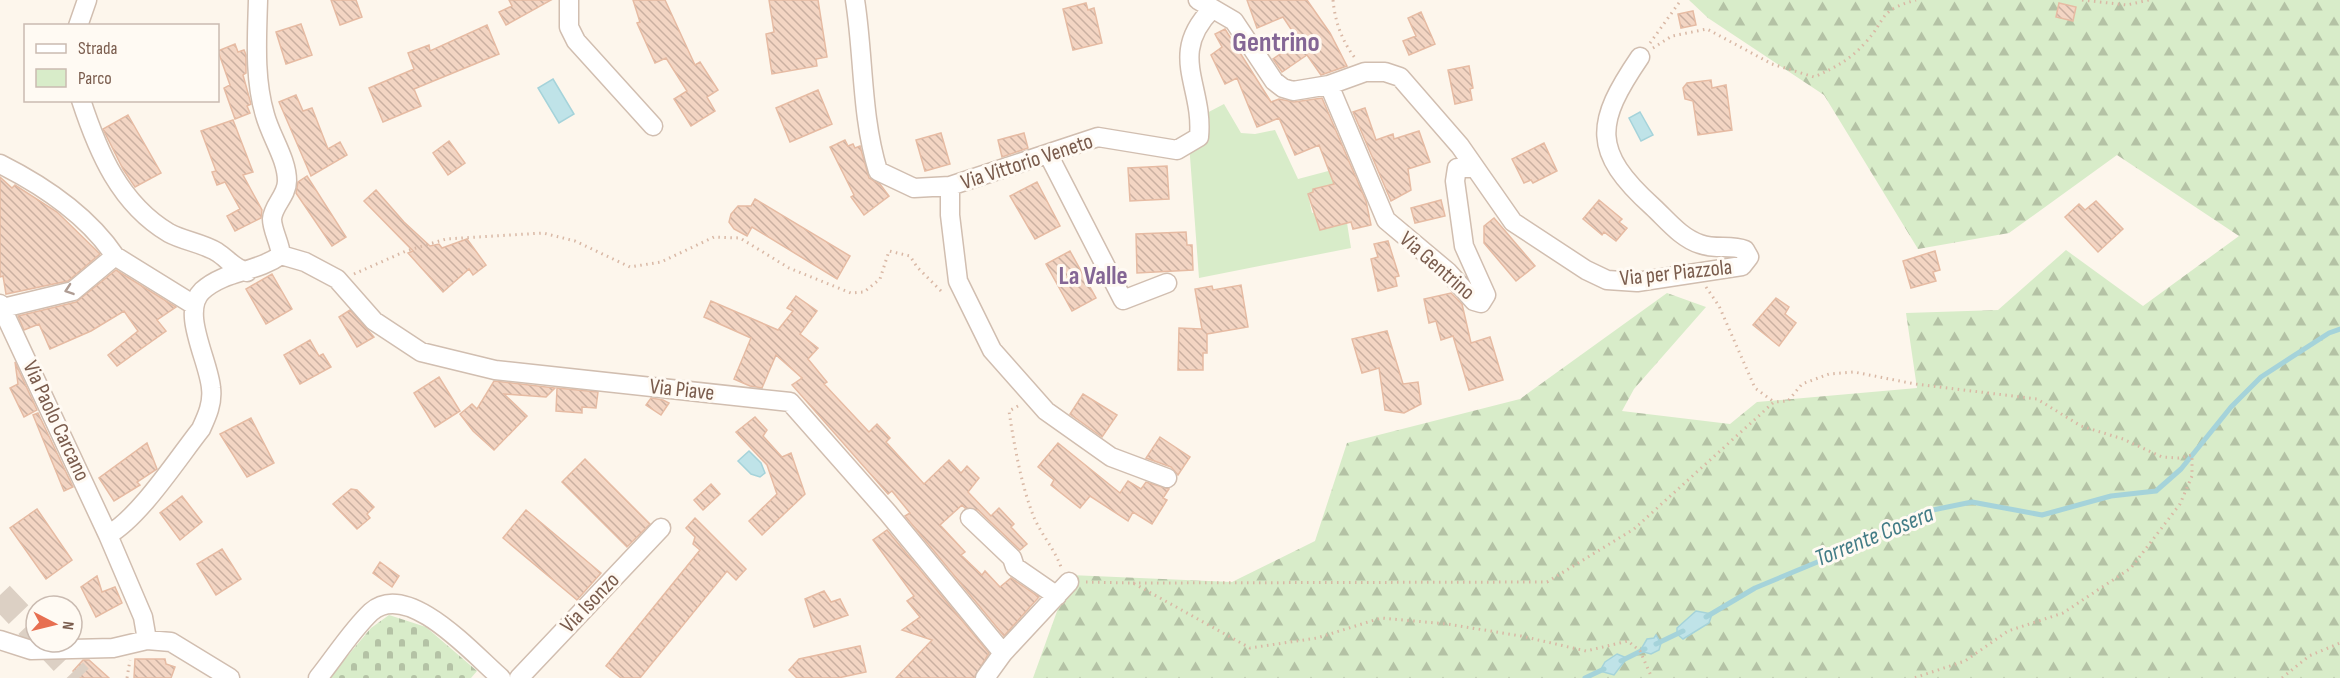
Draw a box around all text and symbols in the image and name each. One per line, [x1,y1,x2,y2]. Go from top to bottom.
legend [24,24,219,102]
district label: Gentrino [1232,26,1320,59]
text: Strada [78,38,118,59]
text: Parco [78,68,112,89]
street label: Via Vittorio Veneto [958,128,1096,196]
street label: Via Gentrino [1394,226,1480,306]
street label: Via per Piazzola [1619,254,1733,292]
district label: La Valle [1058,261,1128,292]
one-way arrow [64,283,74,296]
street label: Via Paolo Carcano [16,357,96,485]
street label: Via Piave [648,373,716,407]
water label: Torrente Cosera [1810,499,1938,573]
street label: Via Isonzo [555,567,625,639]
north arrow [24,594,84,654]
text: N [57,620,77,631]

